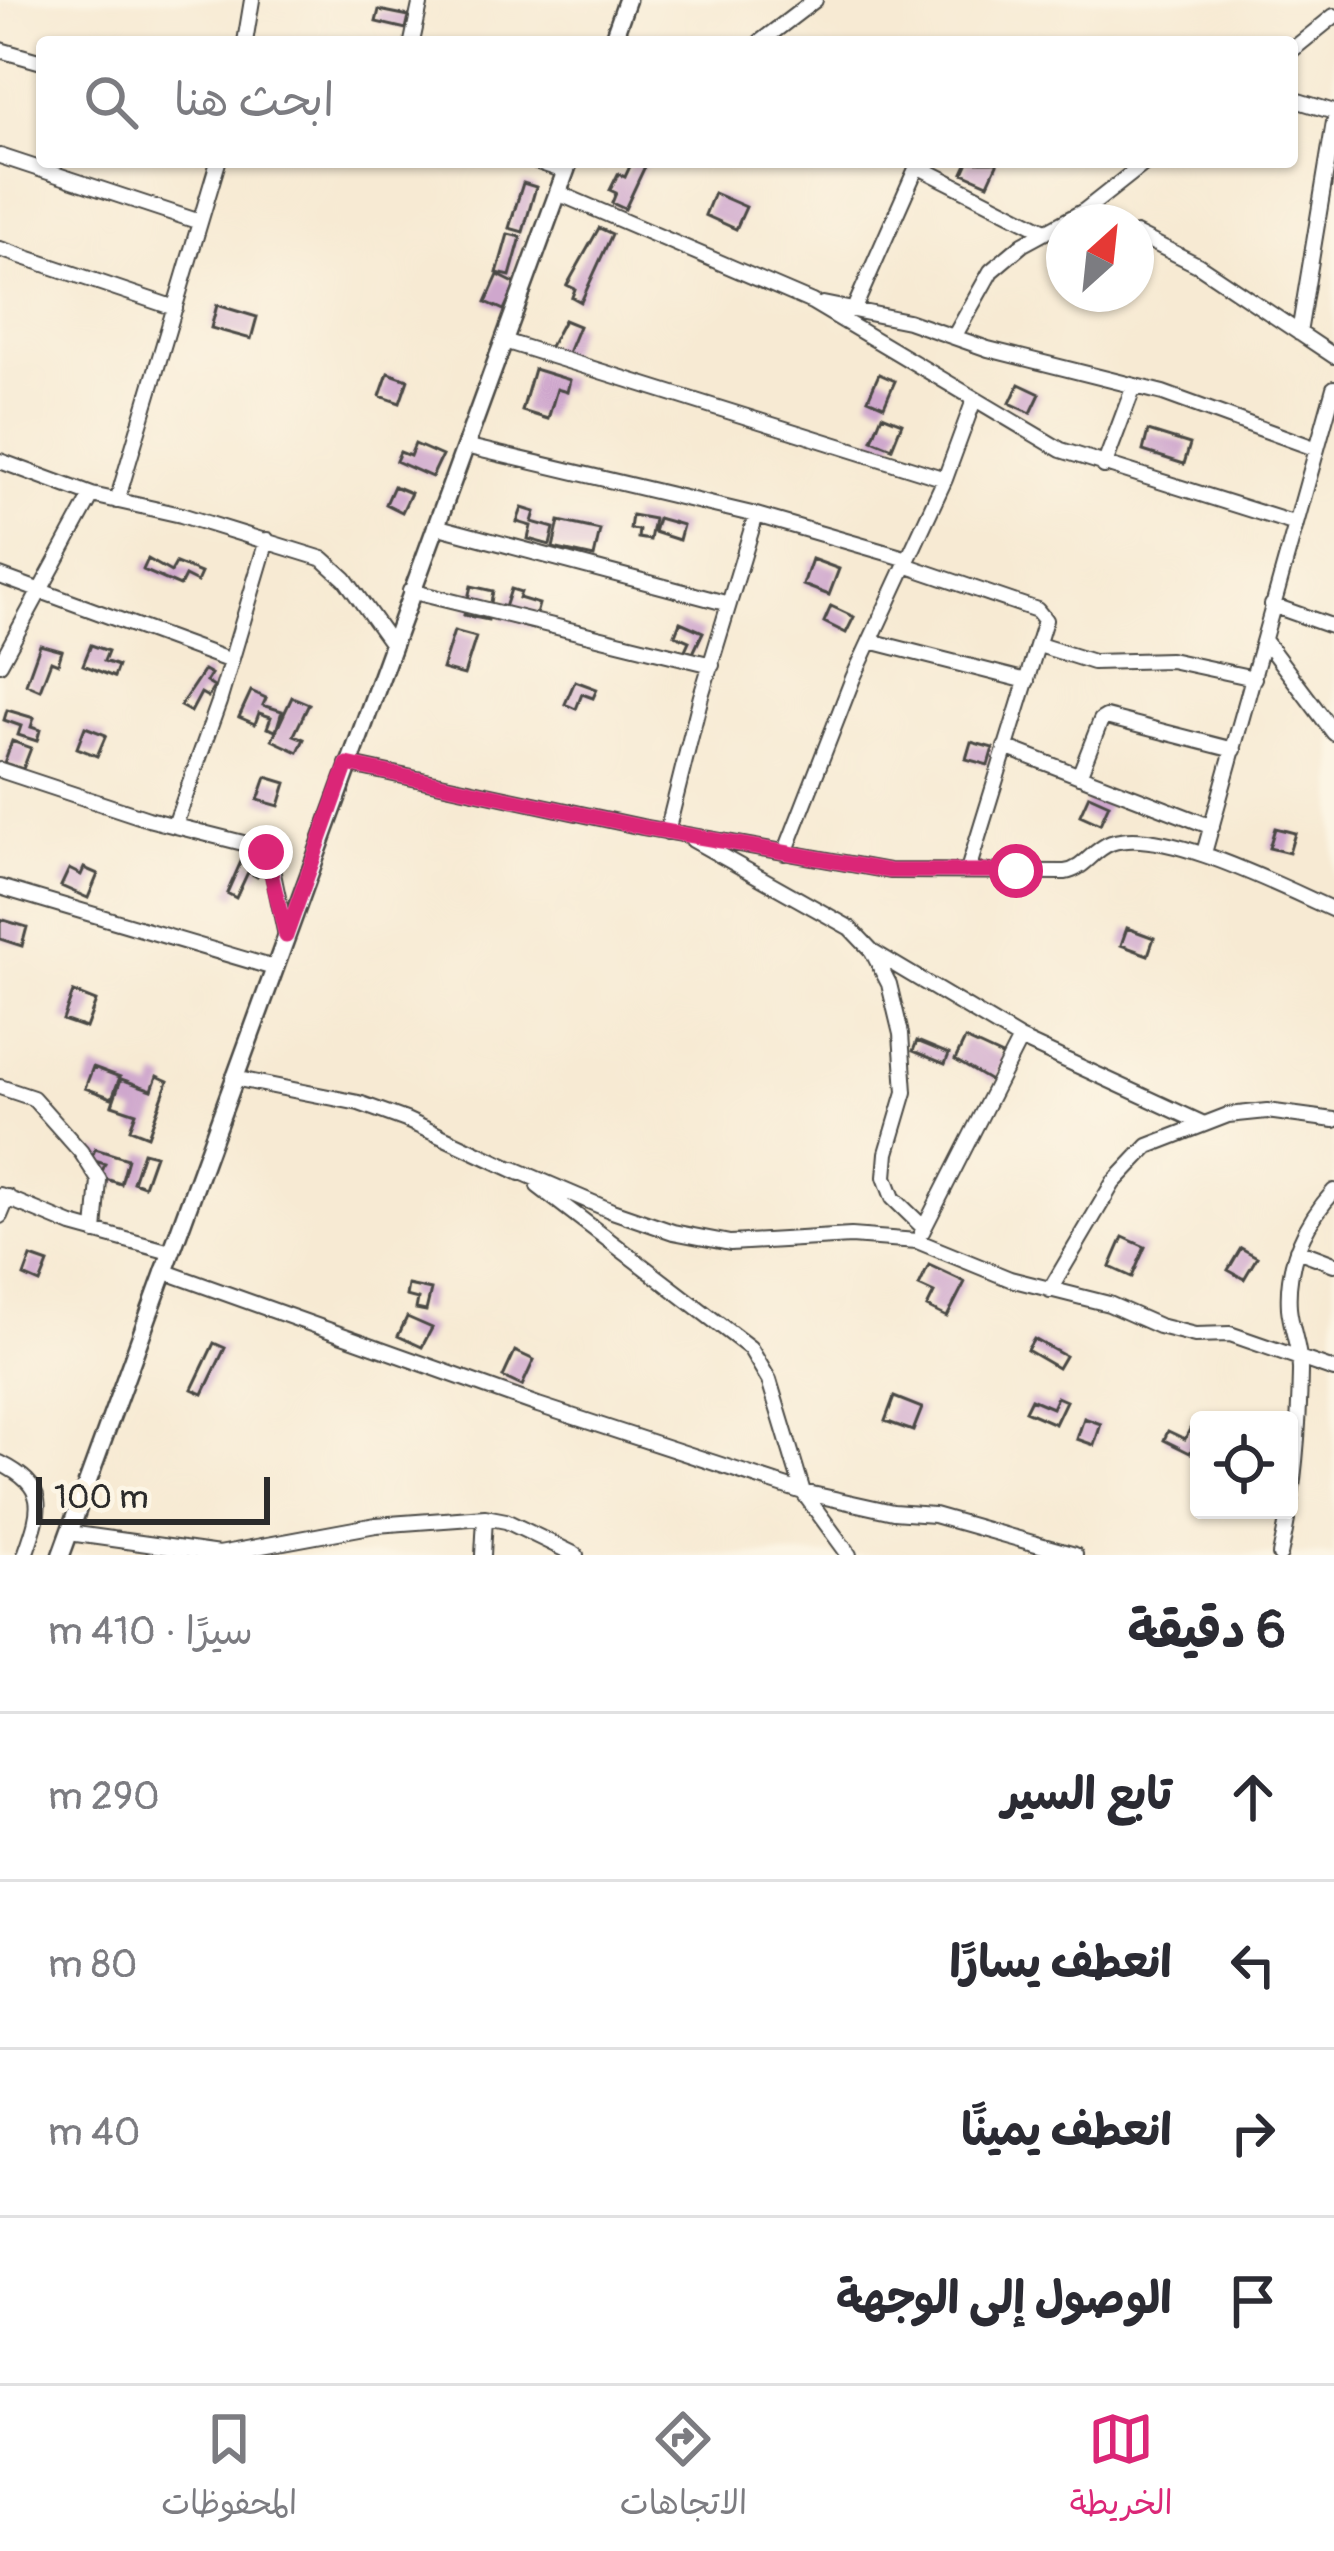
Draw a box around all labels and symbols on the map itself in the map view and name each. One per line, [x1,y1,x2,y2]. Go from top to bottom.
north arrow [1046,204,1154,312]
route end [239,825,293,879]
route start [989,844,1043,898]
scale bar [36,1471,270,1524]

